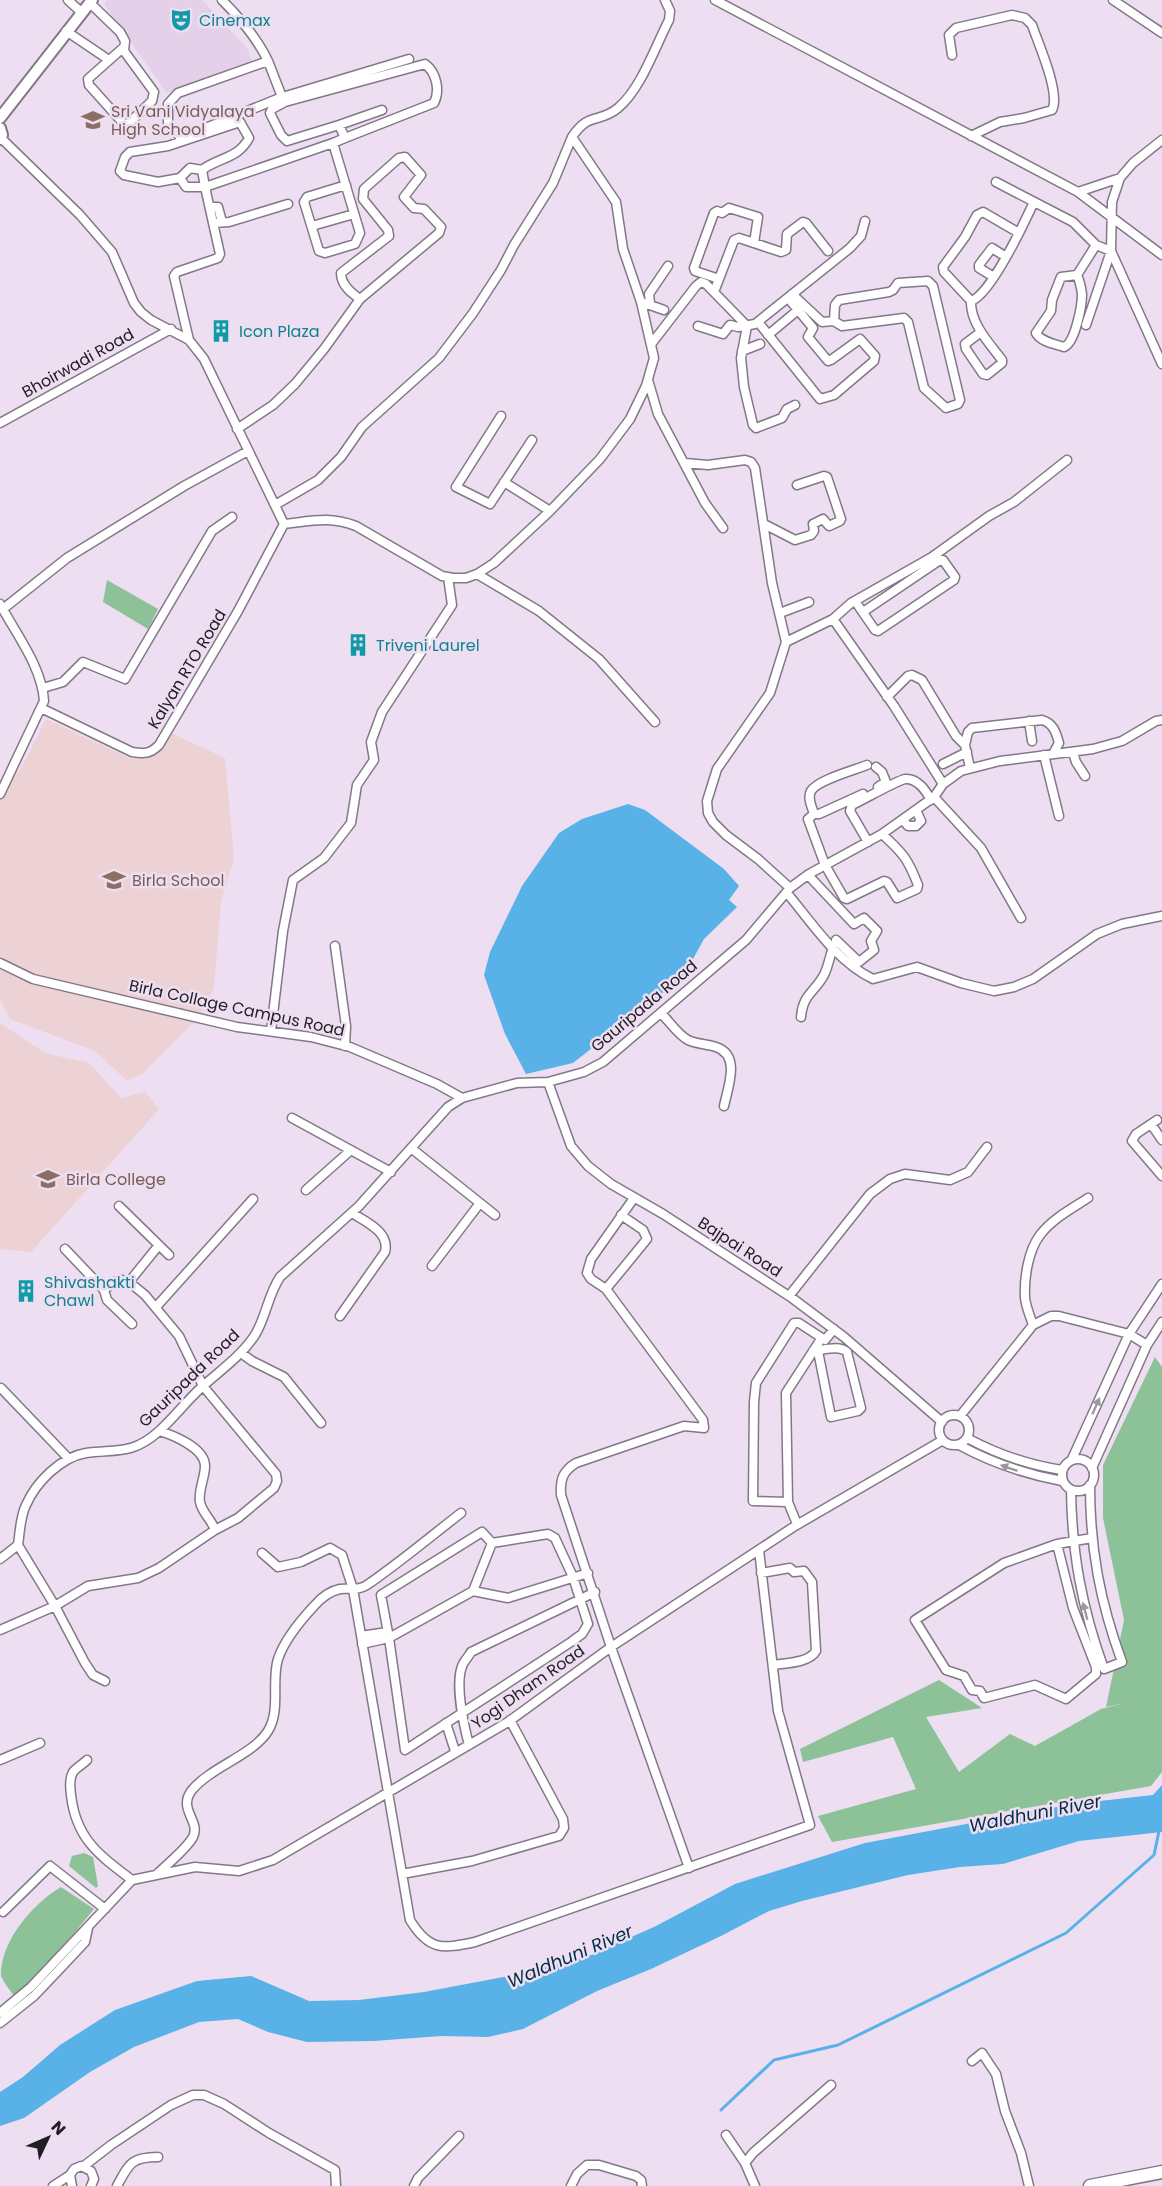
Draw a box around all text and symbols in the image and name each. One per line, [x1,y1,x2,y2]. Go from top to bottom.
theatre icon: Cinemax [168,7,194,33]
place label: Cinemax [199,9,271,32]
place label: Sri Vani Vidyalaya High School [111,100,255,141]
school or university icon: Sri Vani Vidyalaya High School [80,107,106,133]
building icon: Icon Plaza [208,318,234,344]
place label: Icon Plaza [239,320,320,343]
street label: Bhoirwadi Road [18,323,138,403]
street label: Kalyan RTO Road [142,605,232,733]
building icon: Triveni Laurel [345,632,371,658]
place label: Triveni Laurel [376,634,480,657]
school or university icon: Birla School [101,867,127,893]
place label: Birla School [132,869,225,892]
street label: Gauripada Road [586,955,702,1057]
street label: Birla Collage Campus Road [127,974,347,1042]
school or university icon: Birla College [35,1166,61,1192]
place label: Birla College [66,1168,166,1191]
street label: Bajpai Road [693,1211,787,1283]
place label: Shivashakti Chawl [44,1271,135,1312]
building icon: Shivashakti Chawl [13,1278,39,1304]
street label: Gauripada Road [133,1324,245,1432]
one-way arrow [1092,1398,1101,1415]
one-way arrow [1000,1462,1018,1472]
one-way arrow [1080,1602,1090,1620]
street label: Yogi Dham Road [467,1639,589,1735]
water label: Waldhuni River [967,1788,1104,1838]
water label: Waldhuni River [503,1918,638,1994]
north arrow [18,2108,78,2168]
text: N [46,2116,71,2140]

